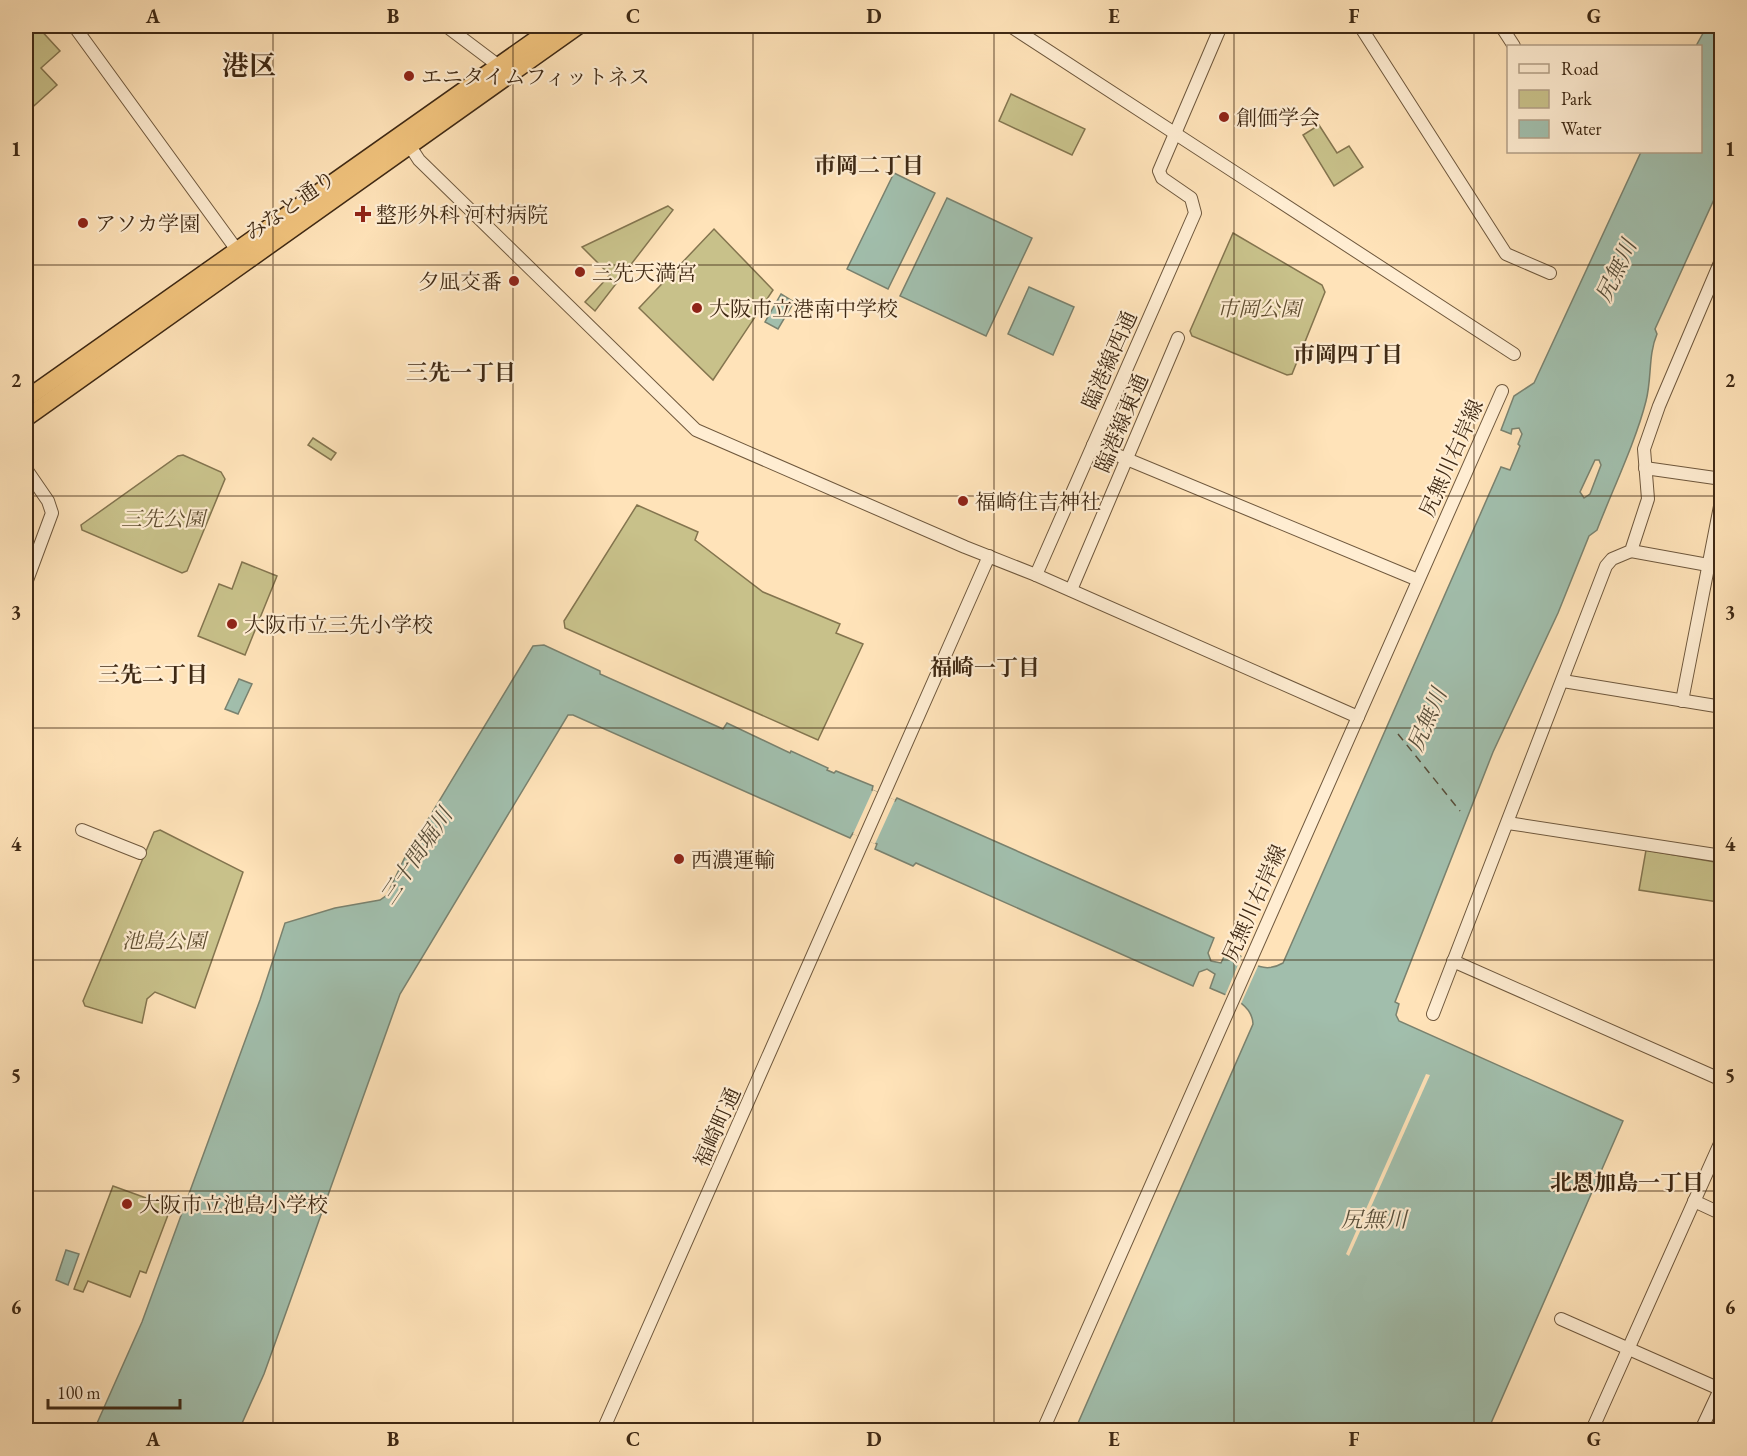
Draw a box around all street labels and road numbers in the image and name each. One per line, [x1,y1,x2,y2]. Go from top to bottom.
street label: みなと通り [239,164,341,246]
street label: 臨港線西通 [1075,307,1143,413]
street label: 臨港線東通 [1088,369,1154,477]
street label: 尻無川右岸線 [1413,395,1489,521]
street label: 尻無川右岸線 [1216,840,1292,966]
street label: 福崎町通 [688,1083,746,1171]

